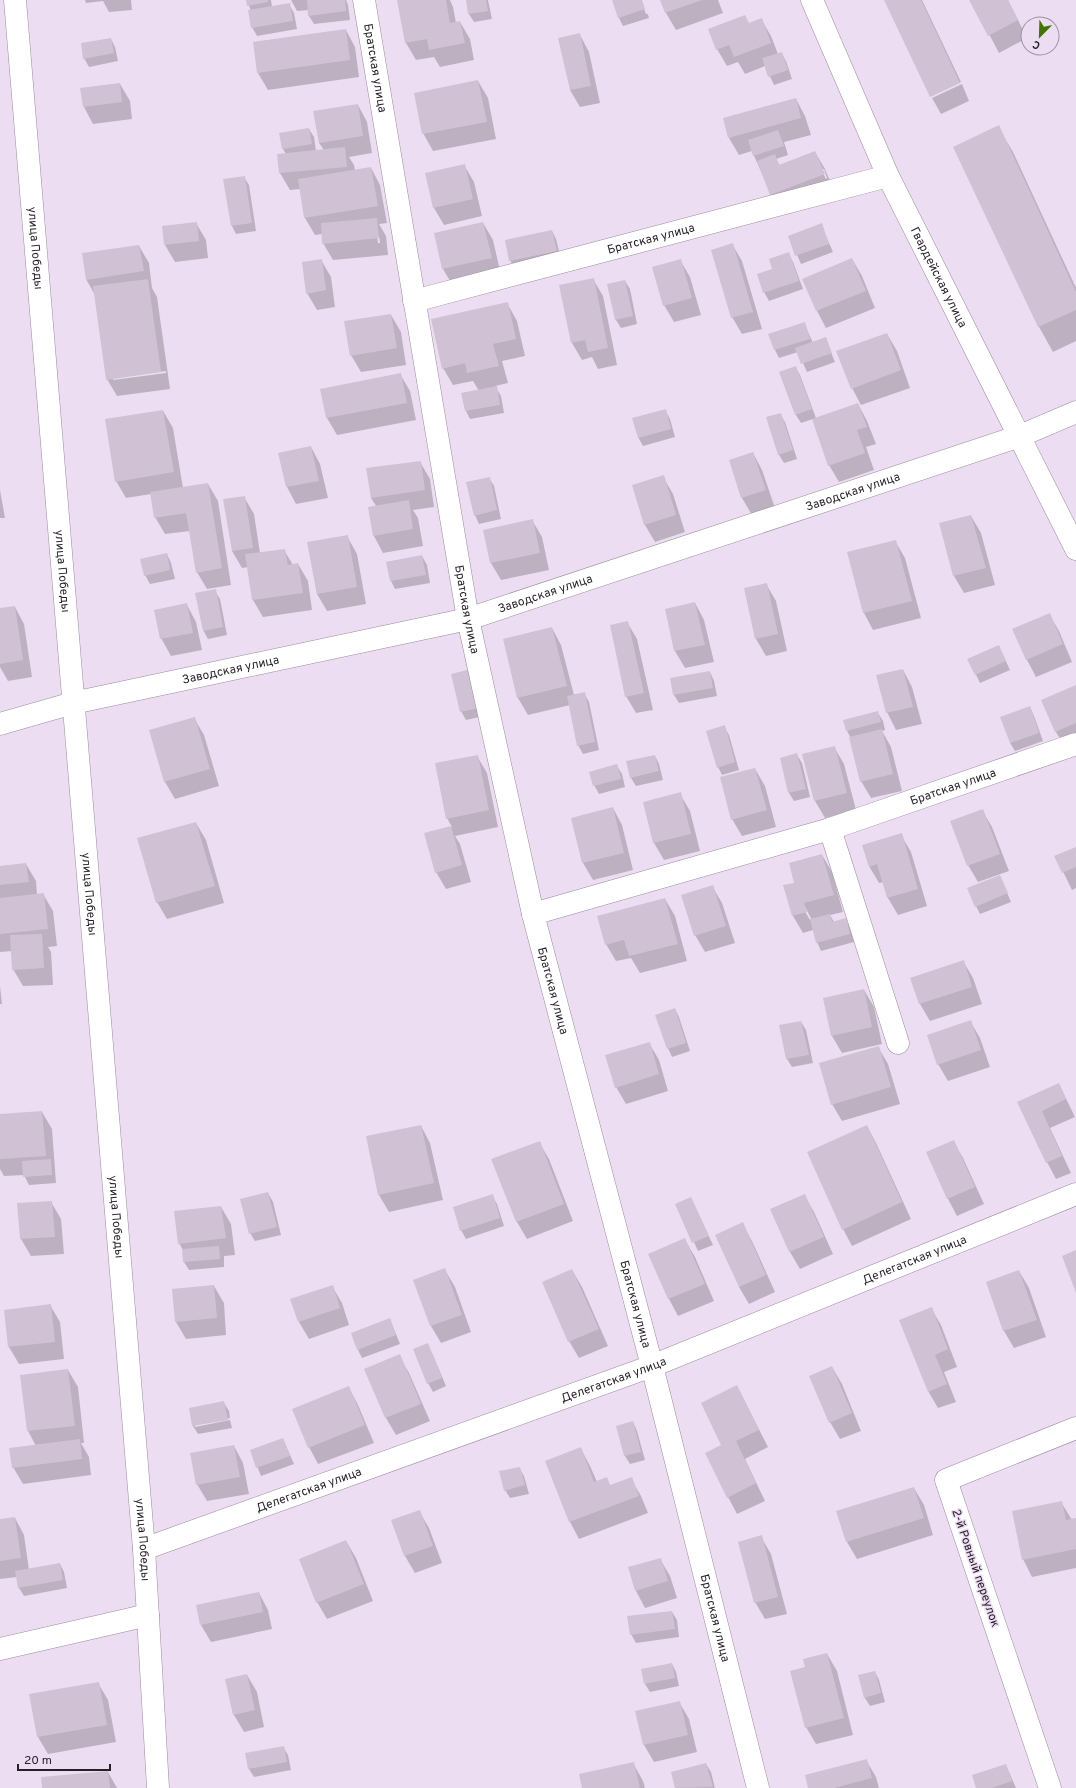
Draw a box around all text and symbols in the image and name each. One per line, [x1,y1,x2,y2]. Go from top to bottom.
north arrow [1020,16,1060,56]
street label: Братская улица [359,23,390,114]
text: С [1031,36,1042,52]
street label: улица Победы [23,206,46,290]
street label: Братская улица [606,220,697,259]
street label: Гвардейская улица [906,225,970,331]
street label: Заводская улица [803,469,902,516]
street label: улица Победы [50,529,73,613]
street label: Братская улица [450,564,482,655]
street label: Заводская улица [496,571,595,618]
street label: Заводская улица [181,652,281,689]
street label: Братская улица [908,765,998,810]
street label: улица Победы [77,852,100,936]
street label: Братская улица [533,945,571,1036]
street label: улица Победы [104,1175,127,1259]
street label: Делегатская улица [860,1232,969,1289]
street label: Братская улица [616,1259,654,1350]
street label: Делегатская улица [559,1354,669,1407]
street label: Делегатская улица [254,1464,364,1517]
street label: улица Победы [131,1498,153,1582]
street label: 2-й Ровный переулок [947,1507,1003,1630]
street label: Братская улица [696,1573,733,1664]
scale bar [18,1746,110,1772]
text: 20 m [24,1753,52,1769]

